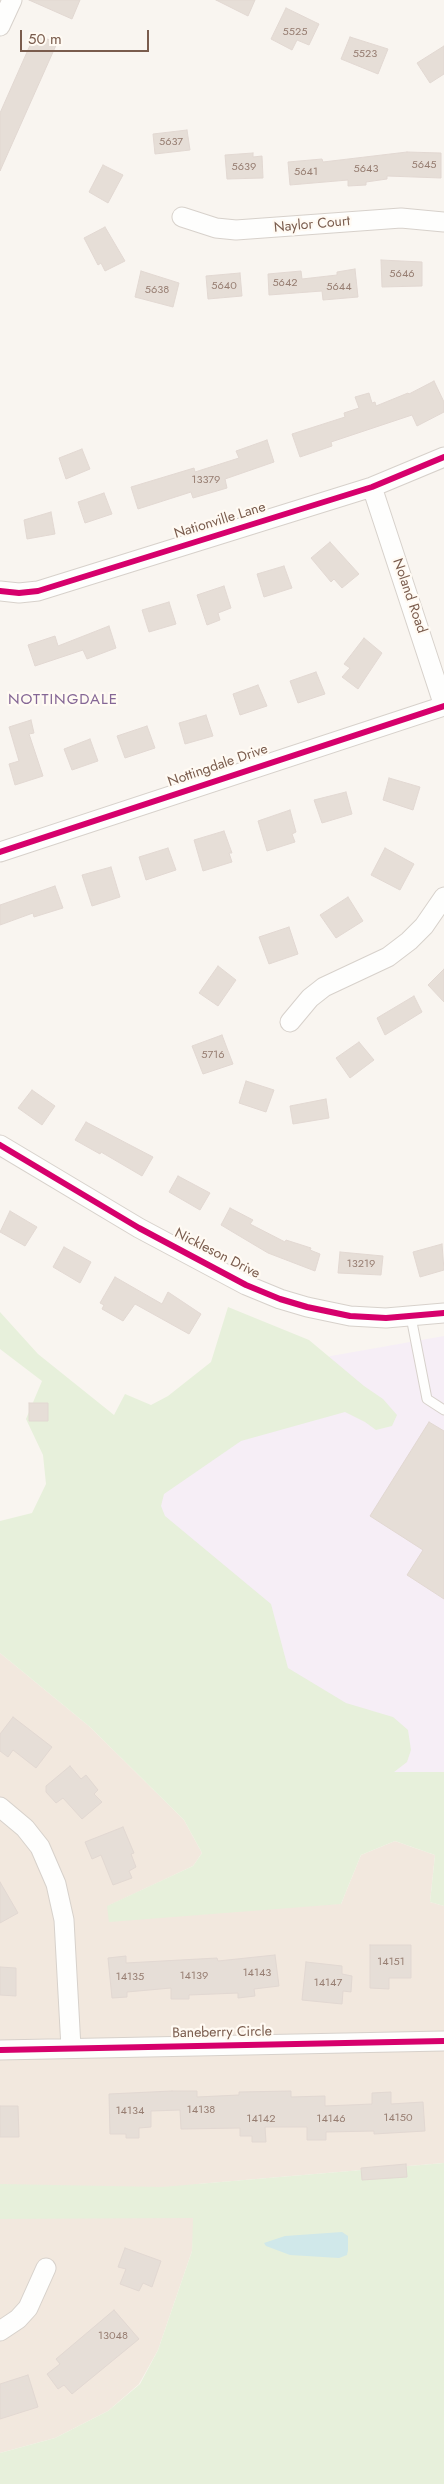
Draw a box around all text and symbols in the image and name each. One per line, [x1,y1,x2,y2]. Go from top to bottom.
scale bar [22,20,151,52]
house number: 5525 [283,25,307,39]
text: 50 m [28,28,62,50]
house number: 5523 [353,47,377,61]
house number: 5637 [159,135,183,149]
house number: 5645 [411,158,437,172]
house number: 5639 [232,160,256,174]
house number: 5643 [354,162,378,176]
house number: 5641 [294,165,318,179]
street label: Naylor Court [273,213,351,237]
house number: 5646 [389,267,415,281]
house number: 5642 [272,276,298,290]
house number: 5640 [211,279,237,293]
house number: 5644 [326,280,352,294]
house number: 5638 [145,283,169,297]
house number: 13379 [192,473,220,487]
street label: Nationville Lane [172,499,268,543]
street label: Noland Road [388,556,430,636]
district label: NOTTINGDALE [7,691,119,709]
street label: Nottingdale Drive [166,741,270,791]
house number: 5716 [201,1048,225,1062]
street label: Nickleson Drive [171,1225,263,1283]
house number: 13219 [347,1257,375,1271]
house number: 14151 [377,1955,405,1969]
house number: 14143 [243,1966,271,1980]
house number: 14139 [180,1969,208,1983]
house number: 14135 [116,1970,144,1984]
house number: 14147 [314,1976,342,1990]
street label: Baneberry Circle [172,2024,272,2042]
house number: 14138 [187,2103,215,2117]
house number: 14134 [116,2104,144,2118]
house number: 14150 [383,2111,413,2125]
house number: 14142 [247,2112,275,2126]
house number: 14146 [316,2112,346,2126]
house number: 13048 [98,2329,128,2343]

